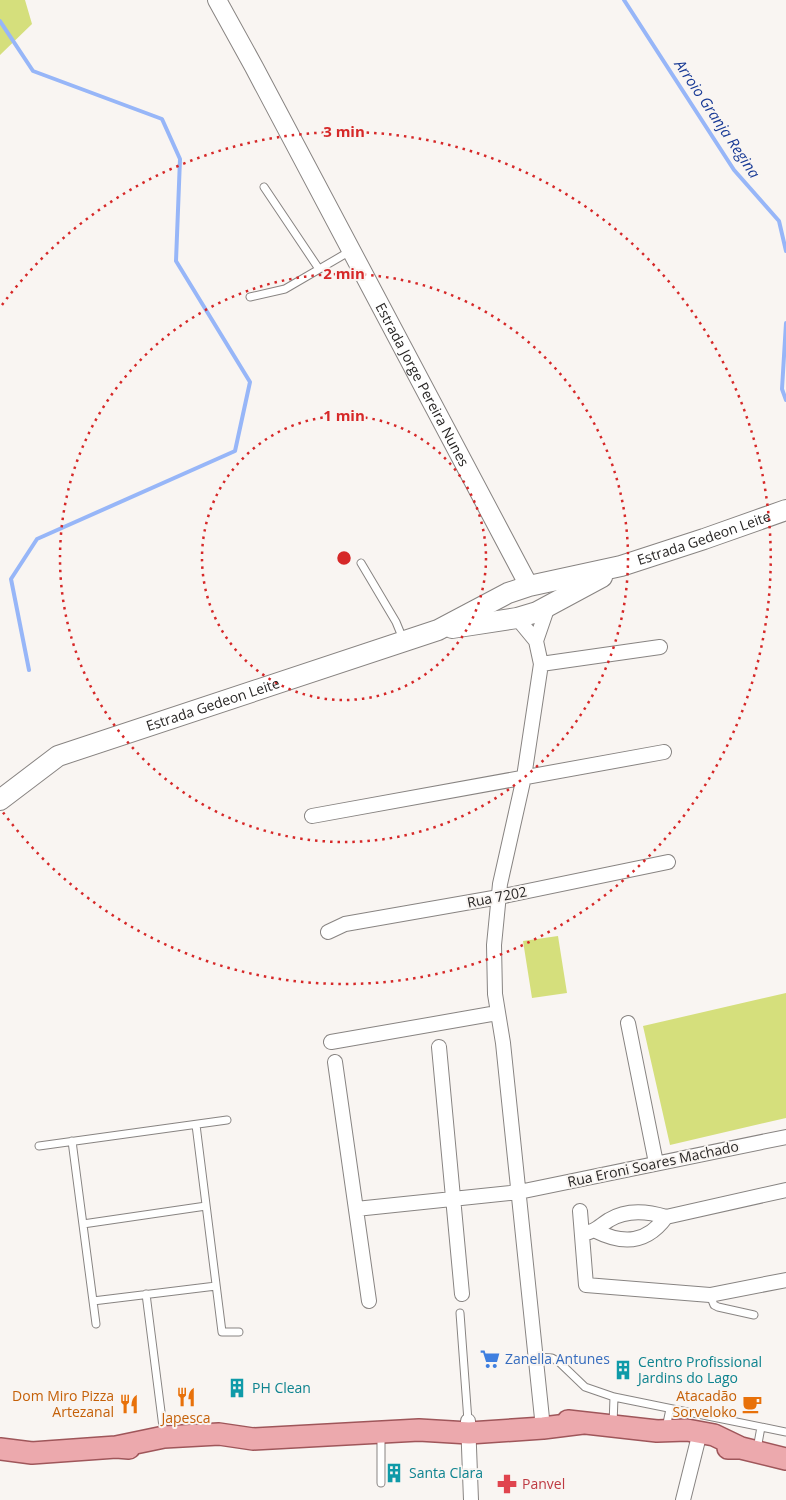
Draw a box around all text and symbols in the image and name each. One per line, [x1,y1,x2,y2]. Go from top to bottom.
water label: Arroio Granja Regina [670,54,765,182]
text: 3 min [323,121,365,141]
text: 2 min [323,263,365,283]
street label: Estrada Jorge Pereira Nunes [372,299,474,470]
text: 1 min [323,405,365,425]
street label: Estrada Gedeon Leite [635,506,773,569]
centre of rings [335,549,353,567]
street label: Estrada Gedeon Leite [143,673,282,735]
street label: Rua 7202 [465,881,528,912]
street label: Rua Eroni Soares Machado [566,1136,740,1191]
supermarket icon: Zanella Antunes [479,1348,501,1370]
place label: Zanella Antunes [505,1349,610,1368]
place label: Centro Profissional Jardins do Lago [636,1352,762,1387]
building icon: Centro Profissional Jardins do Lago [612,1359,634,1381]
building icon: PH Clean [226,1377,248,1399]
place label: PH Clean [252,1378,311,1397]
place label: Dom Miro Pizza Artezanal [12,1386,114,1421]
restaurant icon: Japesca [175,1386,197,1408]
place label: Atacadão Sorveloko [673,1386,737,1421]
restaurant icon: Dom Miro Pizza Artezanal [118,1393,140,1415]
cafe icon: Atacadão Sorveloko [741,1393,763,1415]
place label: Japesca [159,1408,211,1427]
building icon: Santa Clara [383,1462,405,1484]
place label: Santa Clara [409,1463,483,1482]
pharmacy icon: Panvel [496,1473,518,1495]
place label: Panvel [522,1474,565,1493]

